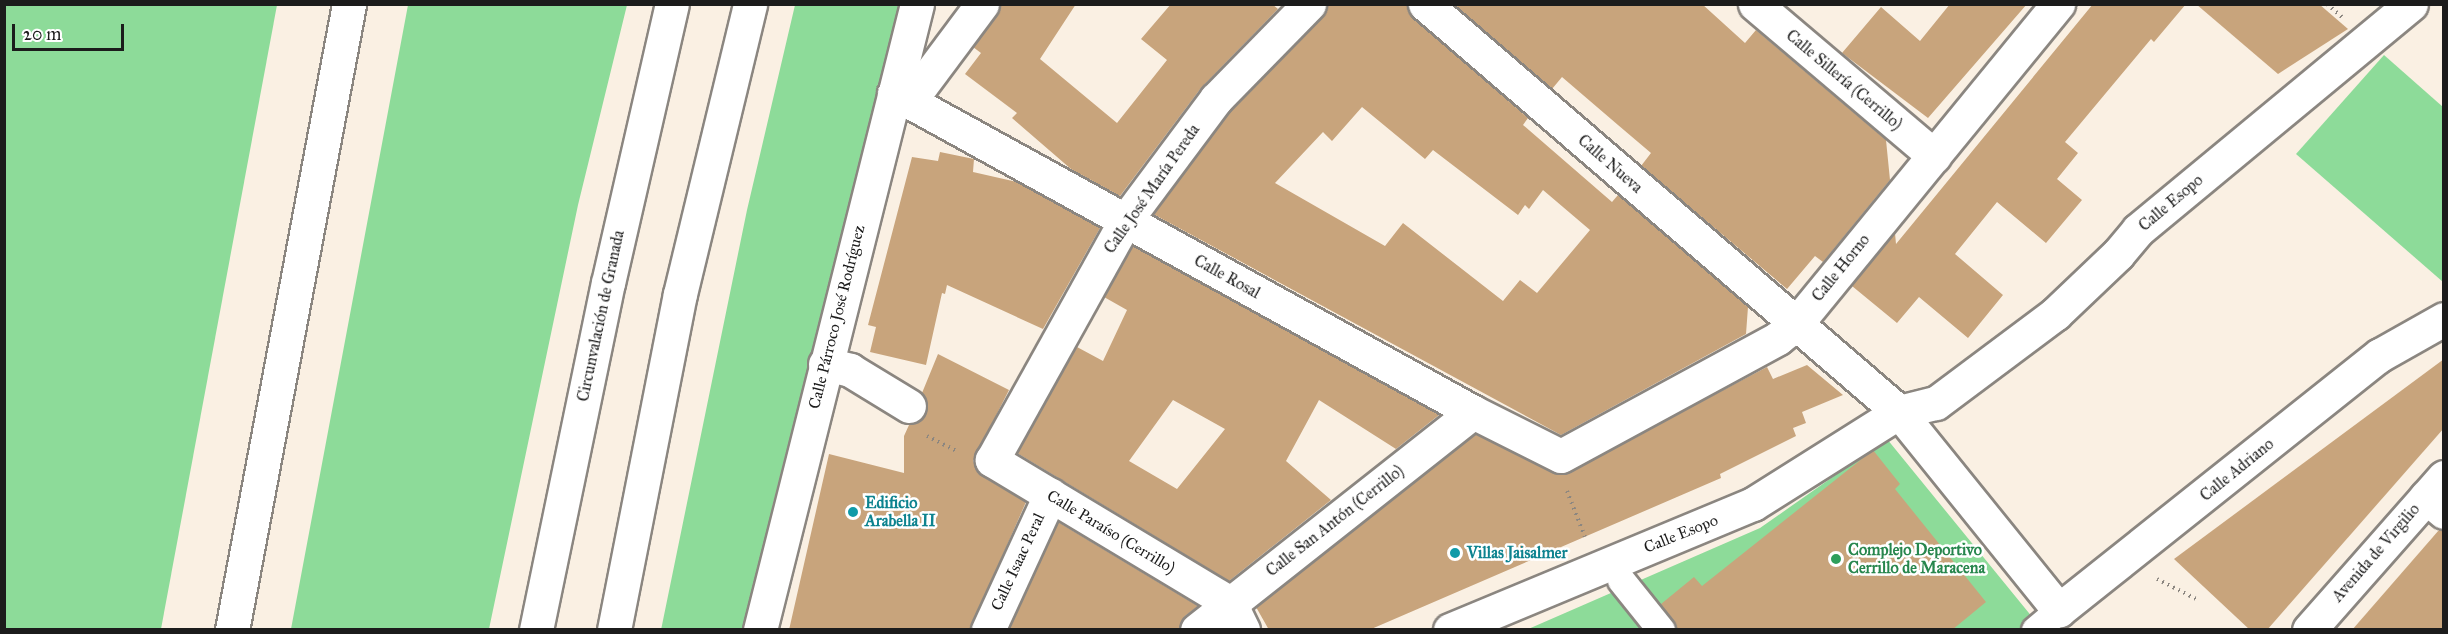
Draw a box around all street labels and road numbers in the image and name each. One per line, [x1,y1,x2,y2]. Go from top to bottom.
street label: Calle Sillería (Cerrillo) [1782,26,1906,134]
street label: Calle José María Pereda [1100,121,1204,257]
street label: Calle Nueva [1574,131,1646,197]
street label: Calle Esopo [2135,171,2207,235]
street label: Calle Párroco José Rodríguez [805,223,869,411]
street label: Circunvalación de Granada [573,229,629,403]
street label: Calle Horno [1808,230,1874,306]
street label: Calle Rosal [1191,251,1263,303]
street label: Calle Adriano [2196,435,2278,505]
street label: Calle San Antón (Cerrillo) [1262,461,1408,581]
street label: Calle Paraíso (Cerrillo) [1043,486,1179,578]
street label: Avenida de Virgilio [2328,500,2424,606]
street label: Calle Isaac Peral [987,510,1049,614]
street label: Calle Esopo [1641,510,1721,558]

